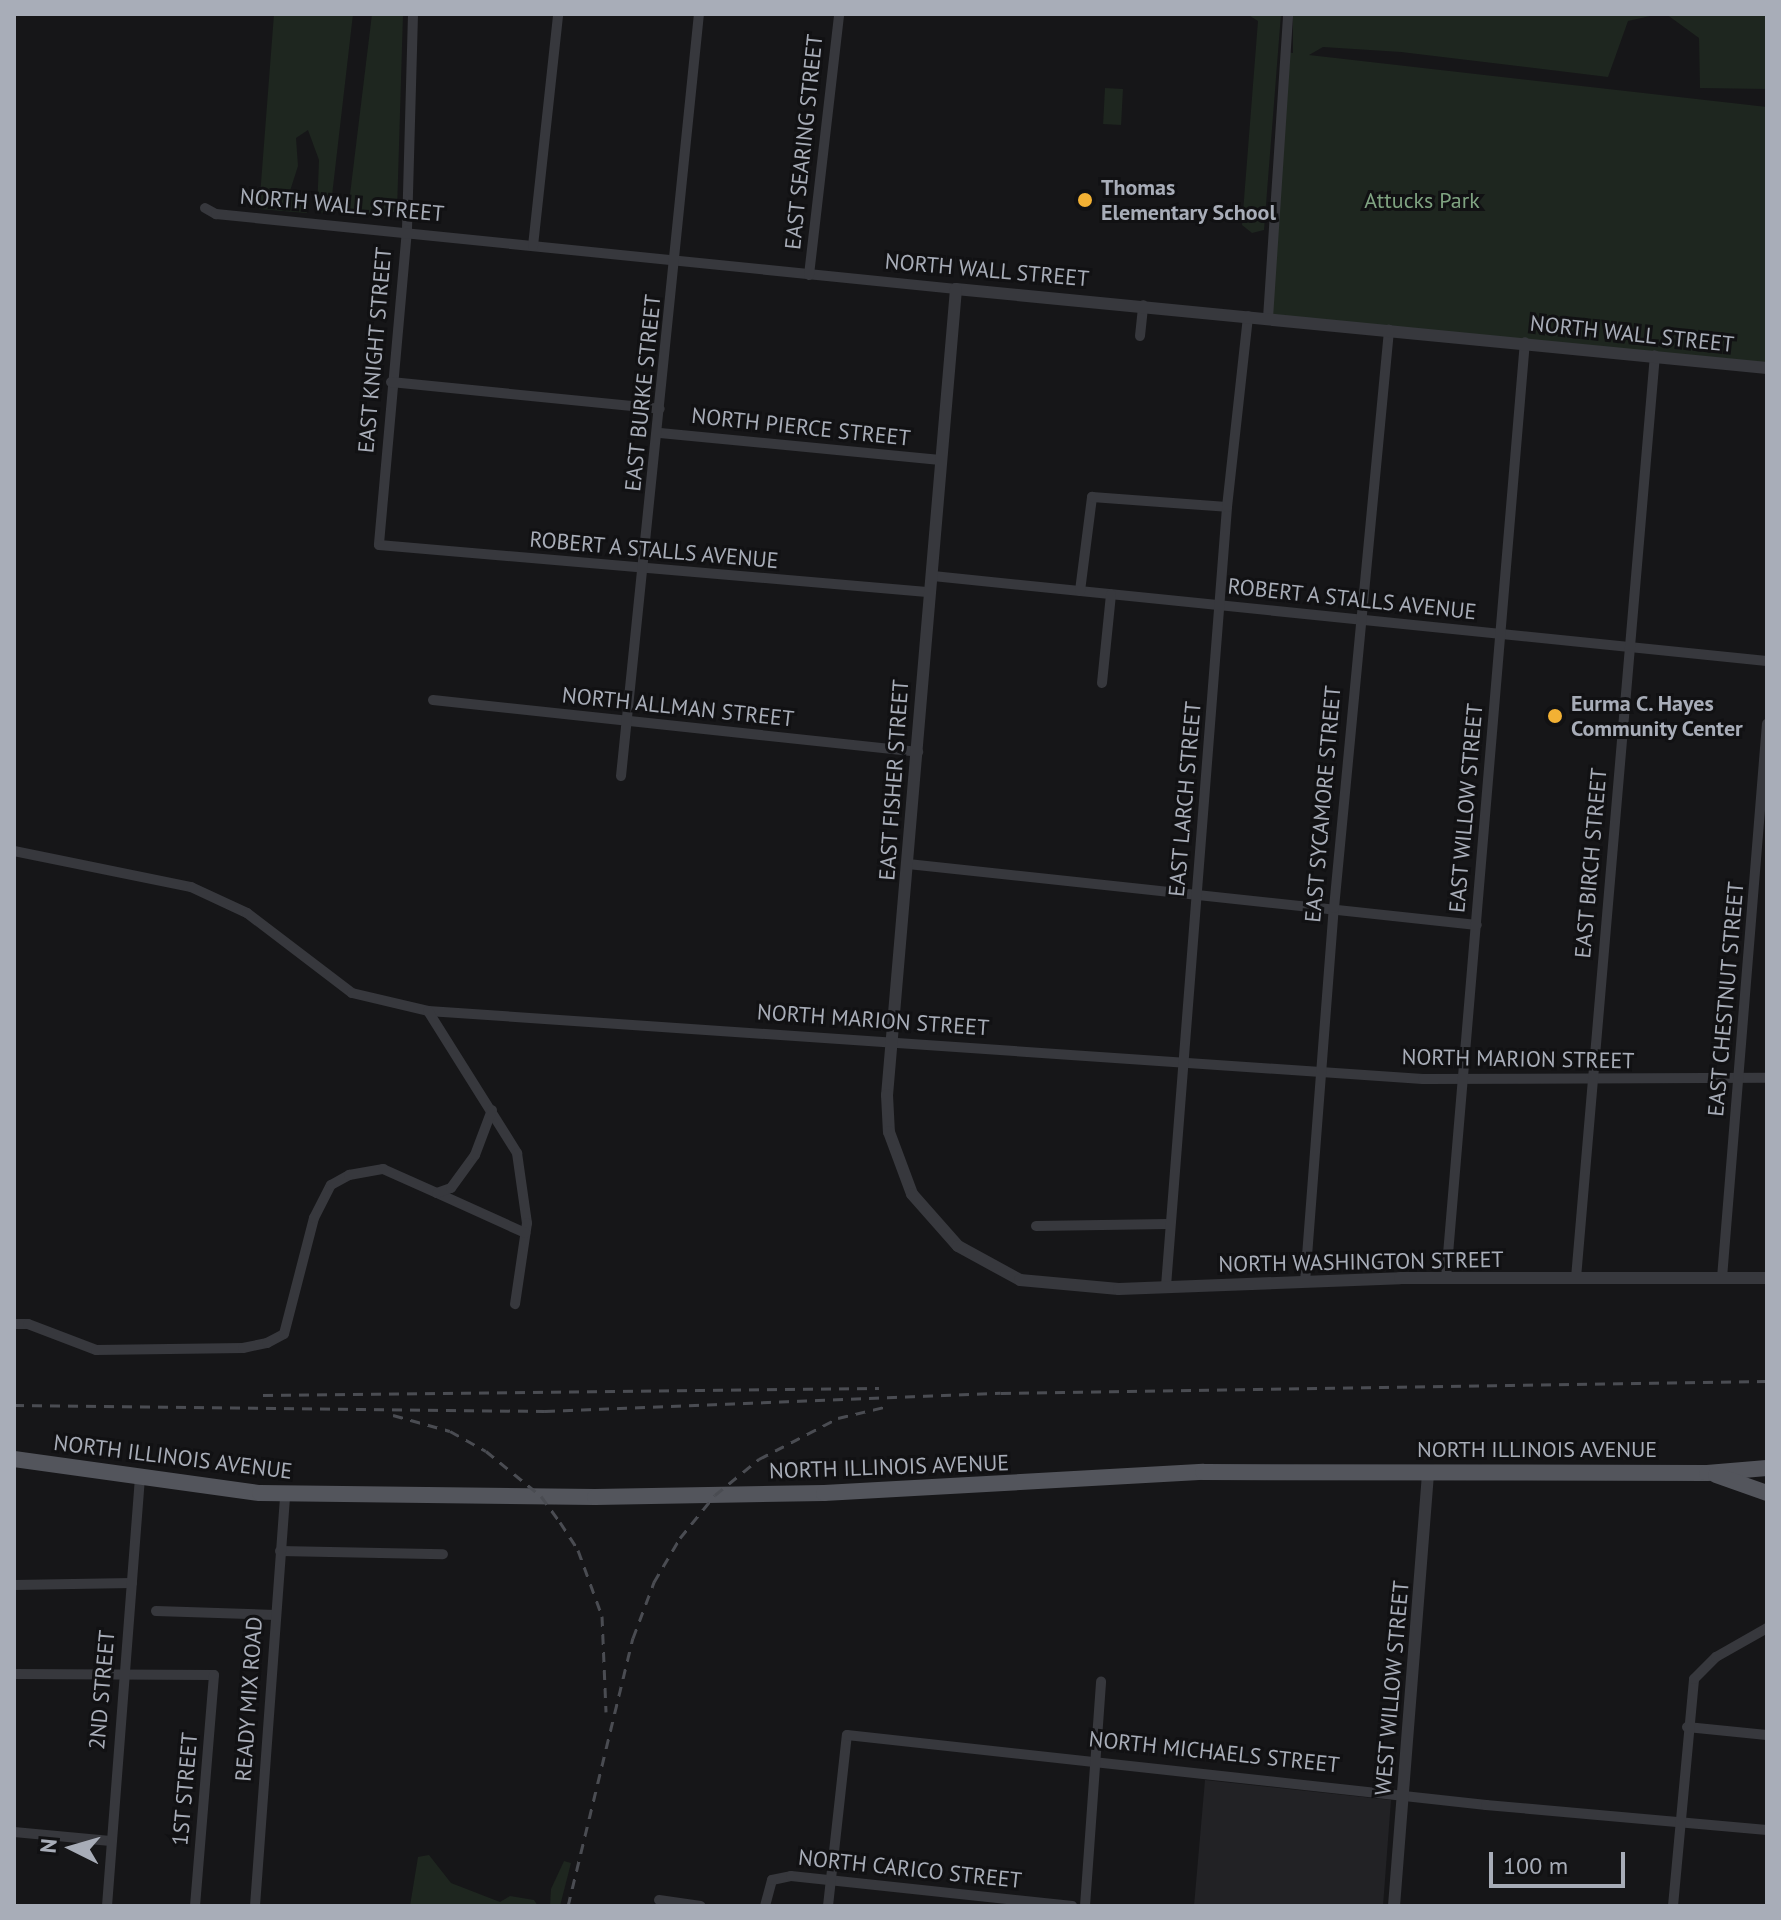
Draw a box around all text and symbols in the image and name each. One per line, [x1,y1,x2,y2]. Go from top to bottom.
street label: EAST SEARING STREET [780,33,828,251]
place label: Thomas Elementary School [1101,174,1277,226]
street label: NORTH WALL STREET [238,183,446,227]
park label: Attucks Park [1364,188,1480,214]
marker: Thomas Elementary School [1076,191,1094,209]
street label: EAST KNIGHT STREET [353,245,397,455]
street label: NORTH WALL STREET [883,248,1091,292]
street label: EAST BURKE STREET [619,293,667,493]
street label: NORTH WALL STREET [1528,310,1736,358]
street label: NORTH PIERCE STREET [690,402,912,452]
street label: ROBERT A STALLS AVENUE [527,526,781,574]
street label: ROBERT A STALLS AVENUE [1225,573,1479,625]
street label: EAST FISHER STREET [874,678,914,882]
street label: NORTH ALLMAN STREET [560,682,796,732]
street label: EAST SYCAMORE STREET [1299,684,1347,924]
place label: Eurma C. Hayes Community Center [1571,690,1744,742]
street label: EAST LARCH STREET [1163,700,1207,898]
street label: EAST WILLOW STREET [1444,701,1488,915]
marker: Eurma C. Hayes Community Center [1546,707,1564,725]
street label: EAST BIRCH STREET [1569,766,1613,960]
street label: EAST CHESTNUT STREET [1703,880,1749,1118]
street label: NORTH MARION STREET [756,999,990,1041]
street label: NORTH MARION STREET [1401,1044,1635,1074]
street label: NORTH WASHINGTON STREET [1218,1246,1504,1278]
street label: NORTH ILLINOIS AVENUE [52,1429,294,1485]
street label: NORTH ILLINOIS AVENUE [1417,1437,1657,1463]
street label: NORTH ILLINOIS AVENUE [768,1450,1010,1484]
street label: WEST WILLOW STREET [1369,1579,1415,1797]
street label: READY MIX ROAD [230,1615,268,1783]
street label: 2ND STREET [84,1629,120,1751]
street label: NORTH MICHAELS STREET [1087,1726,1341,1778]
street label: 1ST STREET [167,1731,203,1847]
north arrow [32,1808,112,1888]
scale bar [1493,1836,1629,1886]
text: N [34,1837,63,1854]
street label: NORTH CARICO STREET [797,1844,1023,1894]
text: 100 m [1503,1850,1568,1881]

